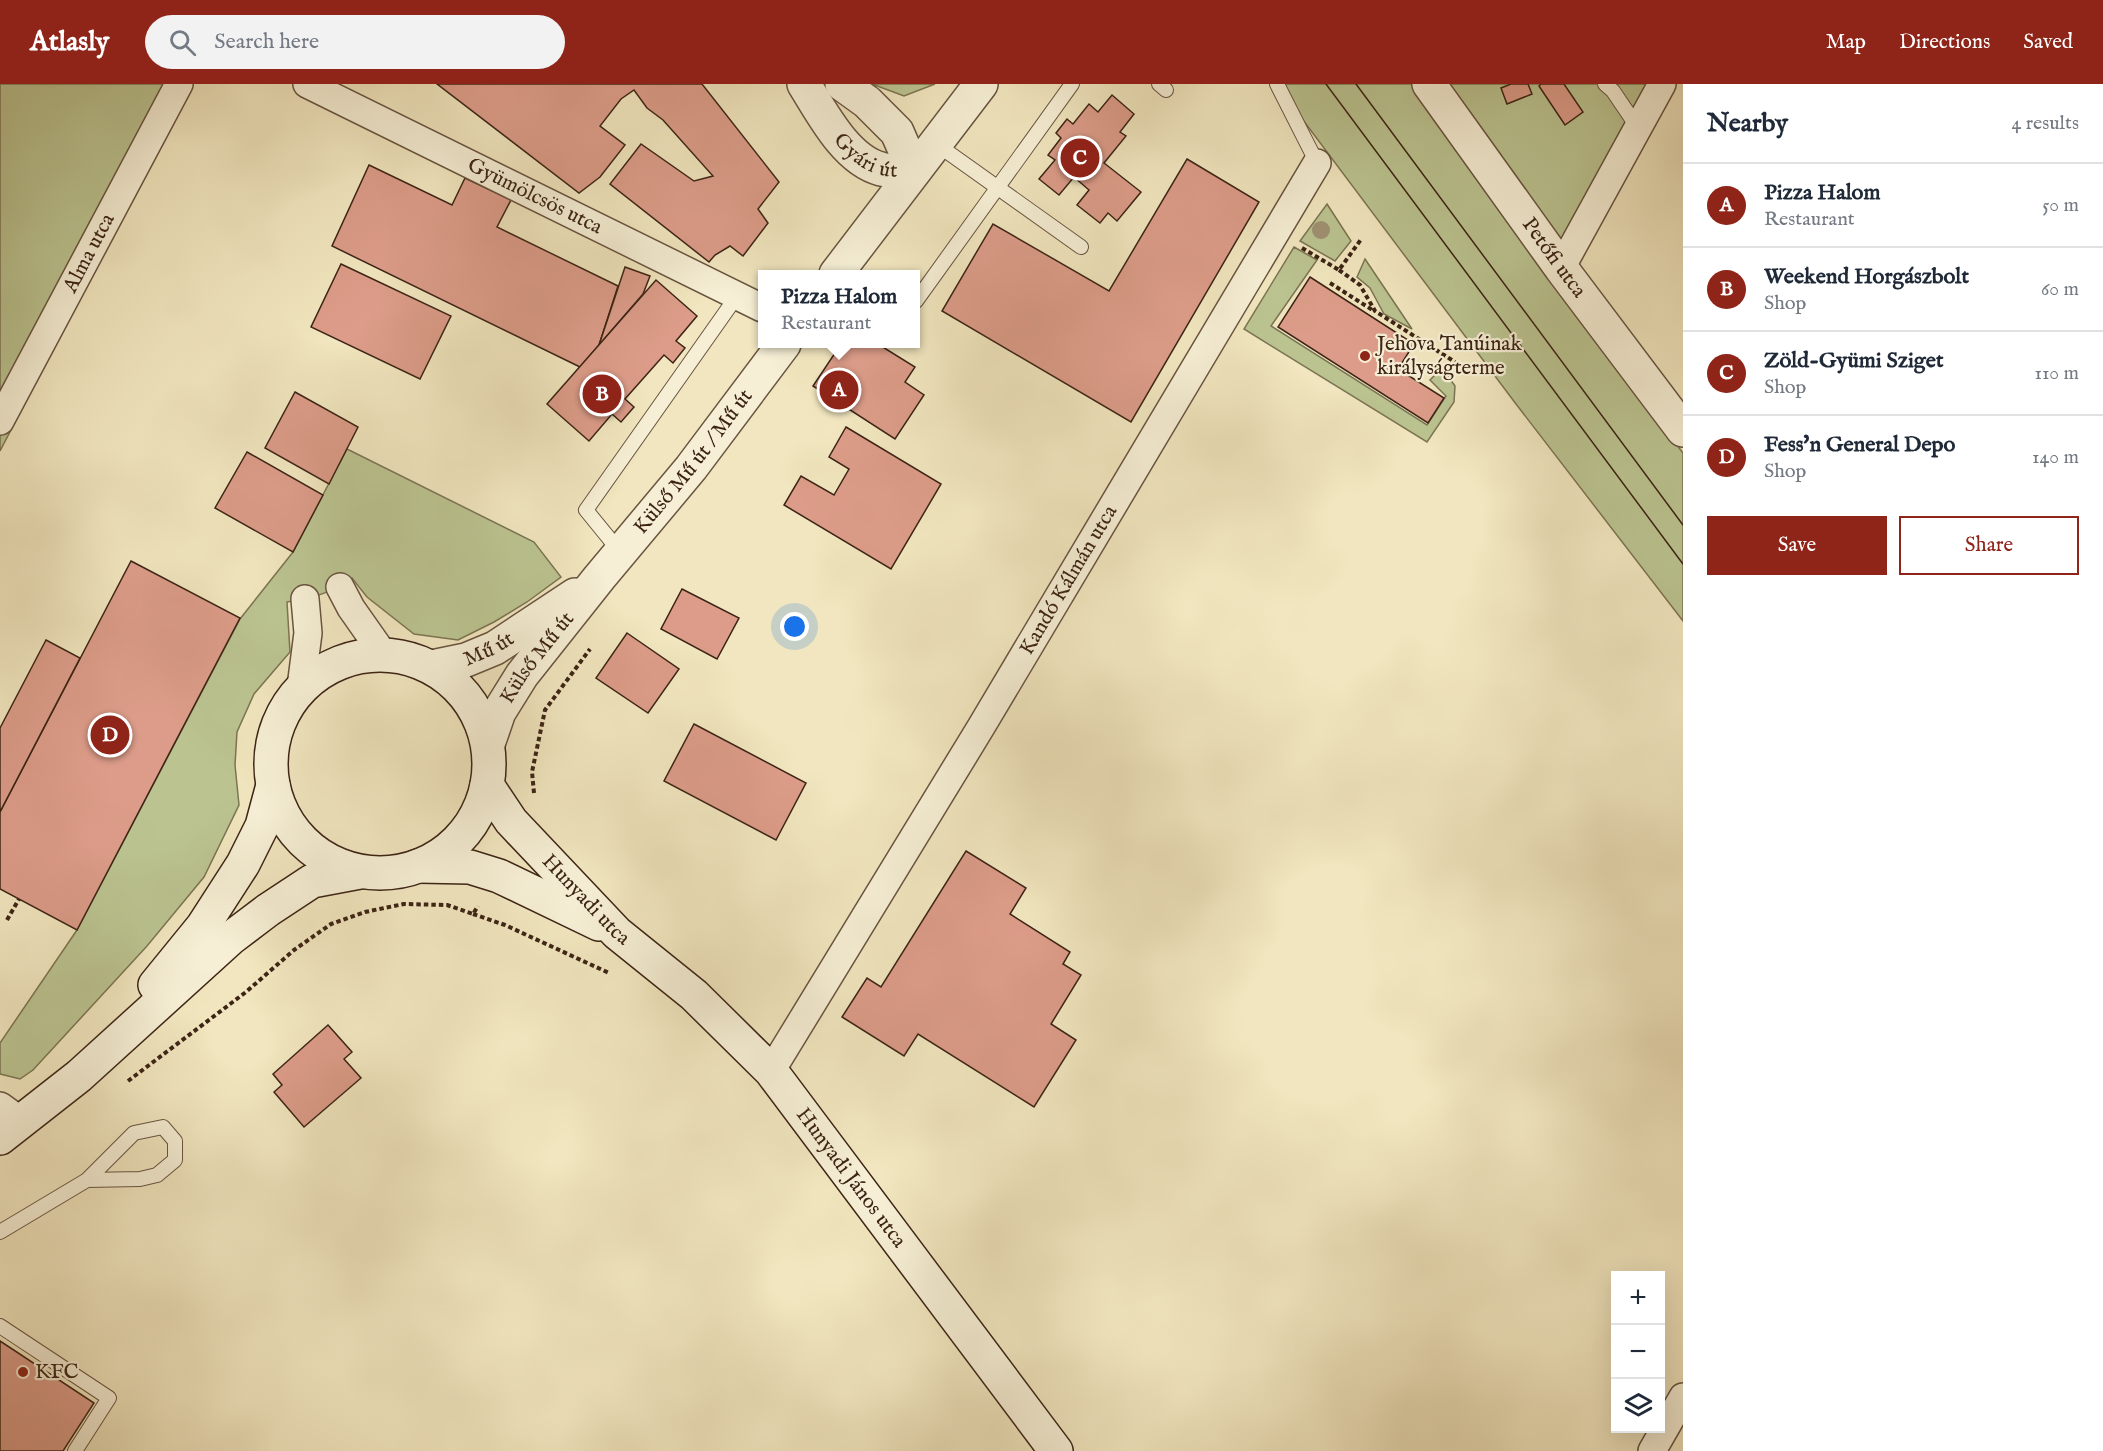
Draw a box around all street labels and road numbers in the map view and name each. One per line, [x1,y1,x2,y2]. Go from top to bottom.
street label: Gyári út [827,127,898,184]
street label: Gyümölcsös utca [463,152,608,241]
street label: Alma utca [57,208,122,298]
street label: Petőfi utca [1516,212,1593,304]
street label: Külső Mű út / Mű út [628,384,759,540]
street label: Kandó Kálmán utca [1013,499,1124,660]
street label: Külső Mű út [494,607,580,709]
street label: Mű út [460,625,520,673]
street label: Hunyadi utca [536,848,636,952]
street label: Hunyadi János utca [790,1102,913,1254]

